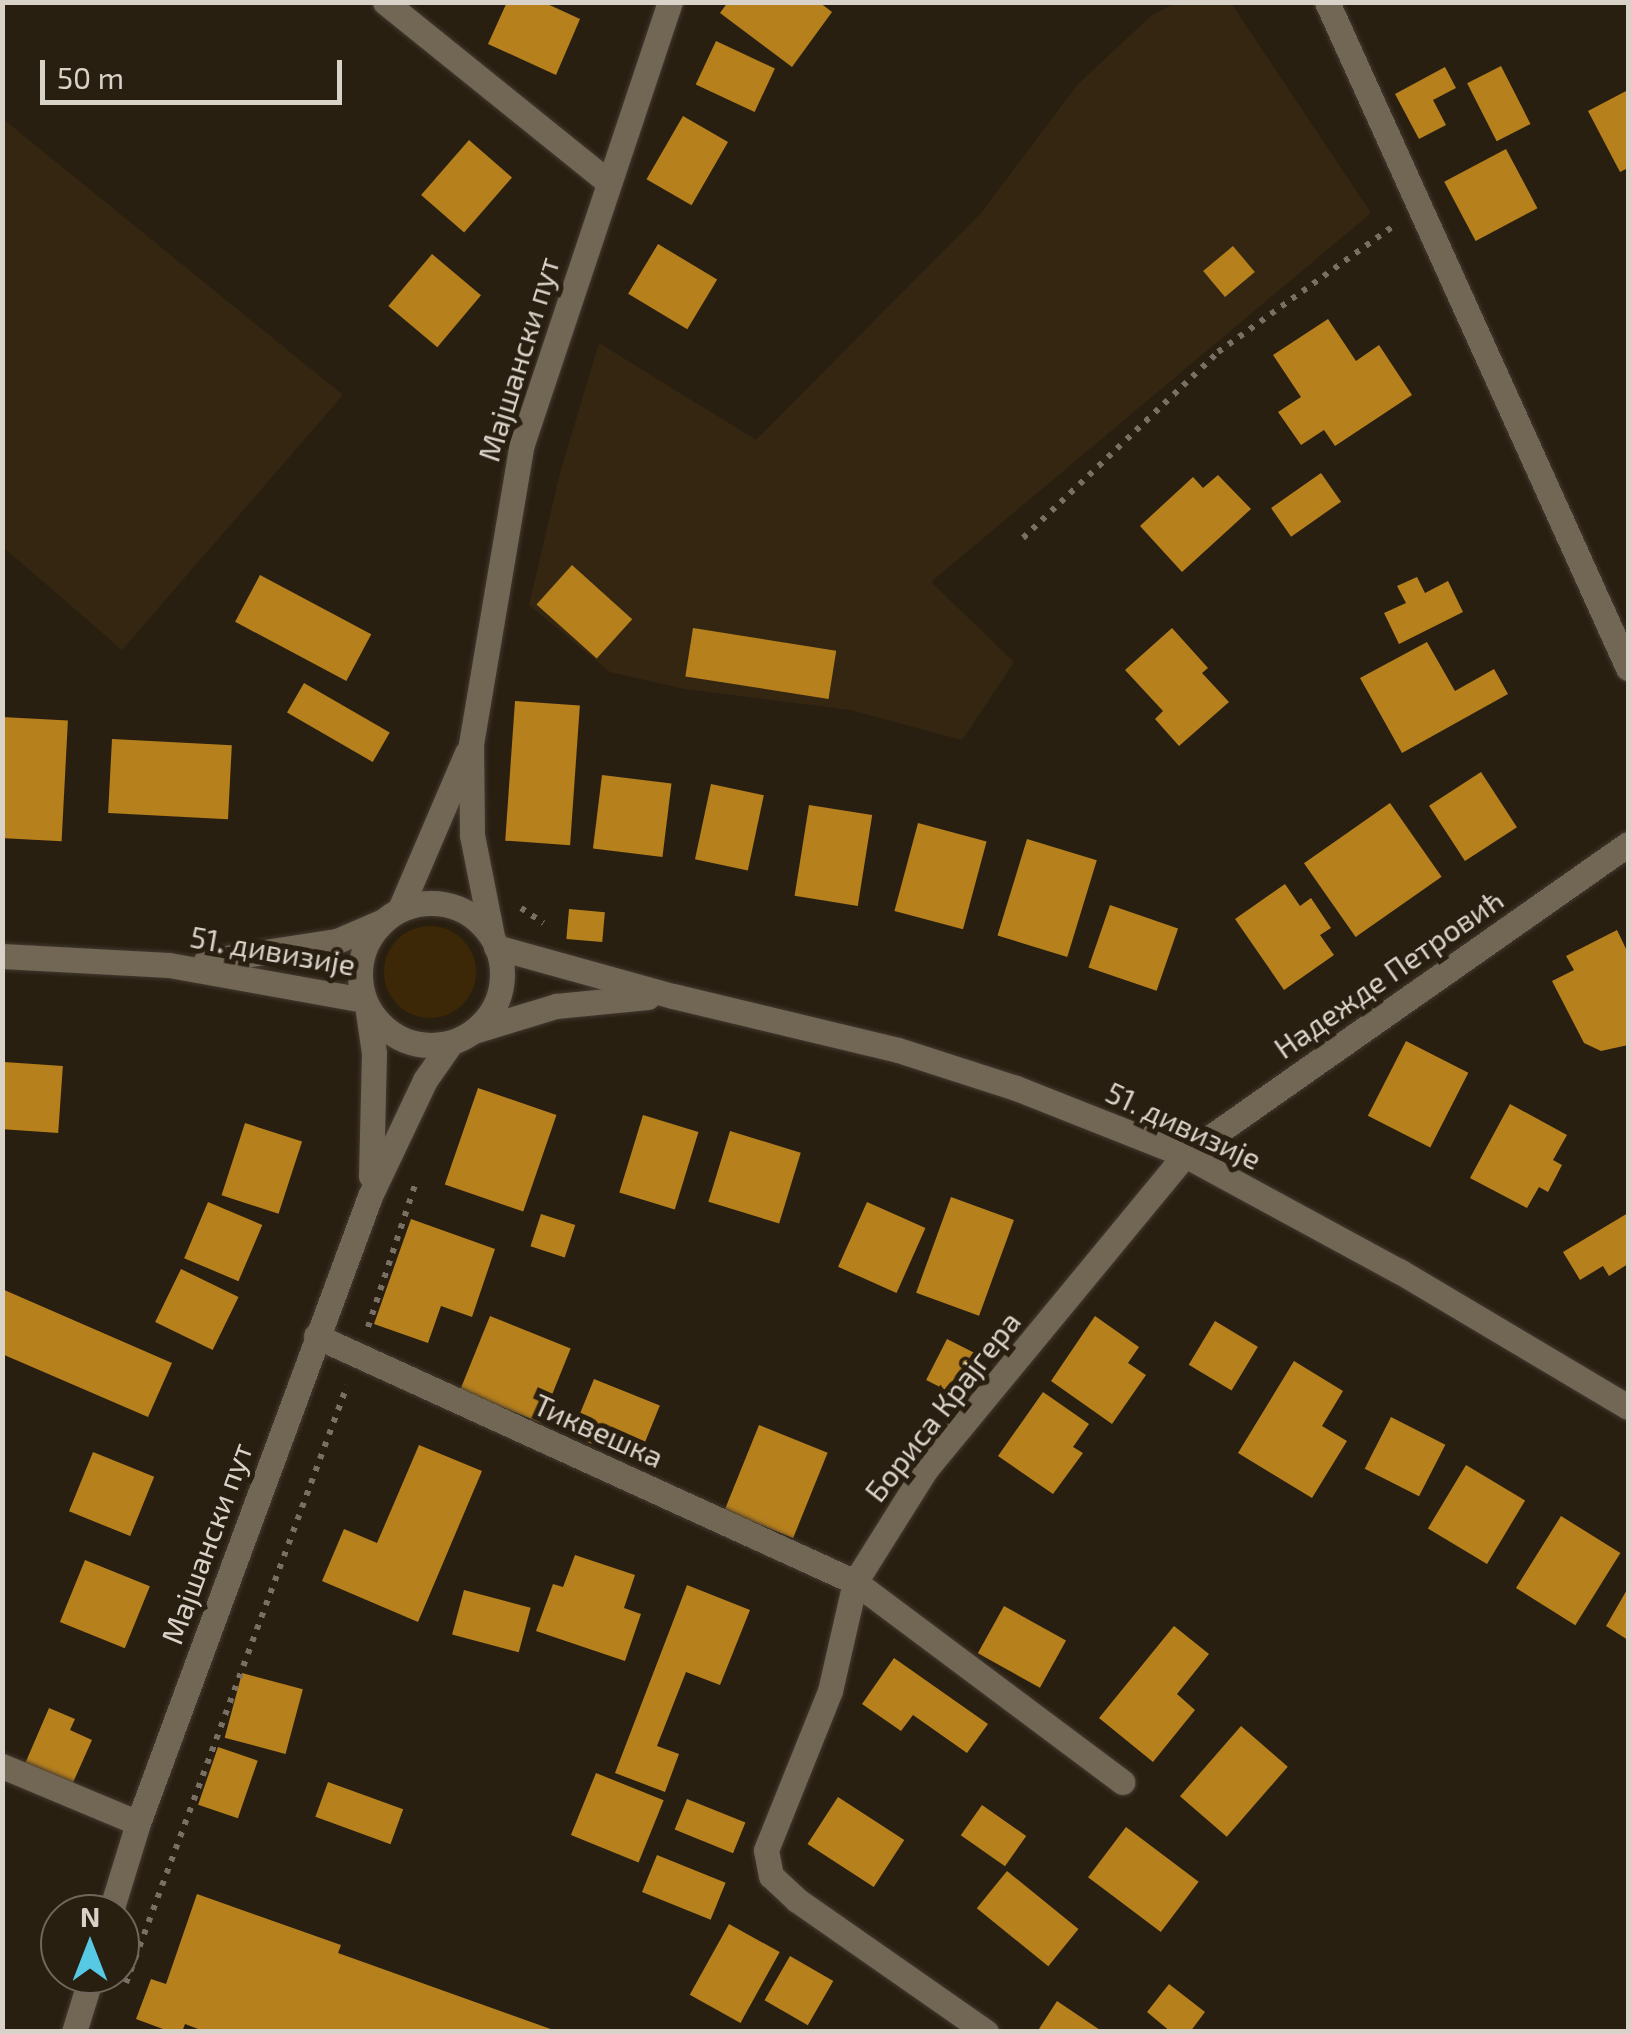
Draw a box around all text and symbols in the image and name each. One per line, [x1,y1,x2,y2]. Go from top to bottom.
scale bar [45,40,348,102]
text: 50 m [57,59,124,95]
street label: Мајшански пут [470,253,566,465]
street label: Надежде Петровић [1267,881,1509,1065]
street label: 51. дивизије [188,918,358,982]
street label: 51. дивизије [1101,1073,1267,1177]
street label: Бориса Крајгера [857,1304,1027,1508]
street label: Тиквешка [529,1385,669,1475]
street label: Мајшански пут [153,1437,259,1649]
north arrow [40,1894,140,1994]
text: N [80,1899,100,1933]

